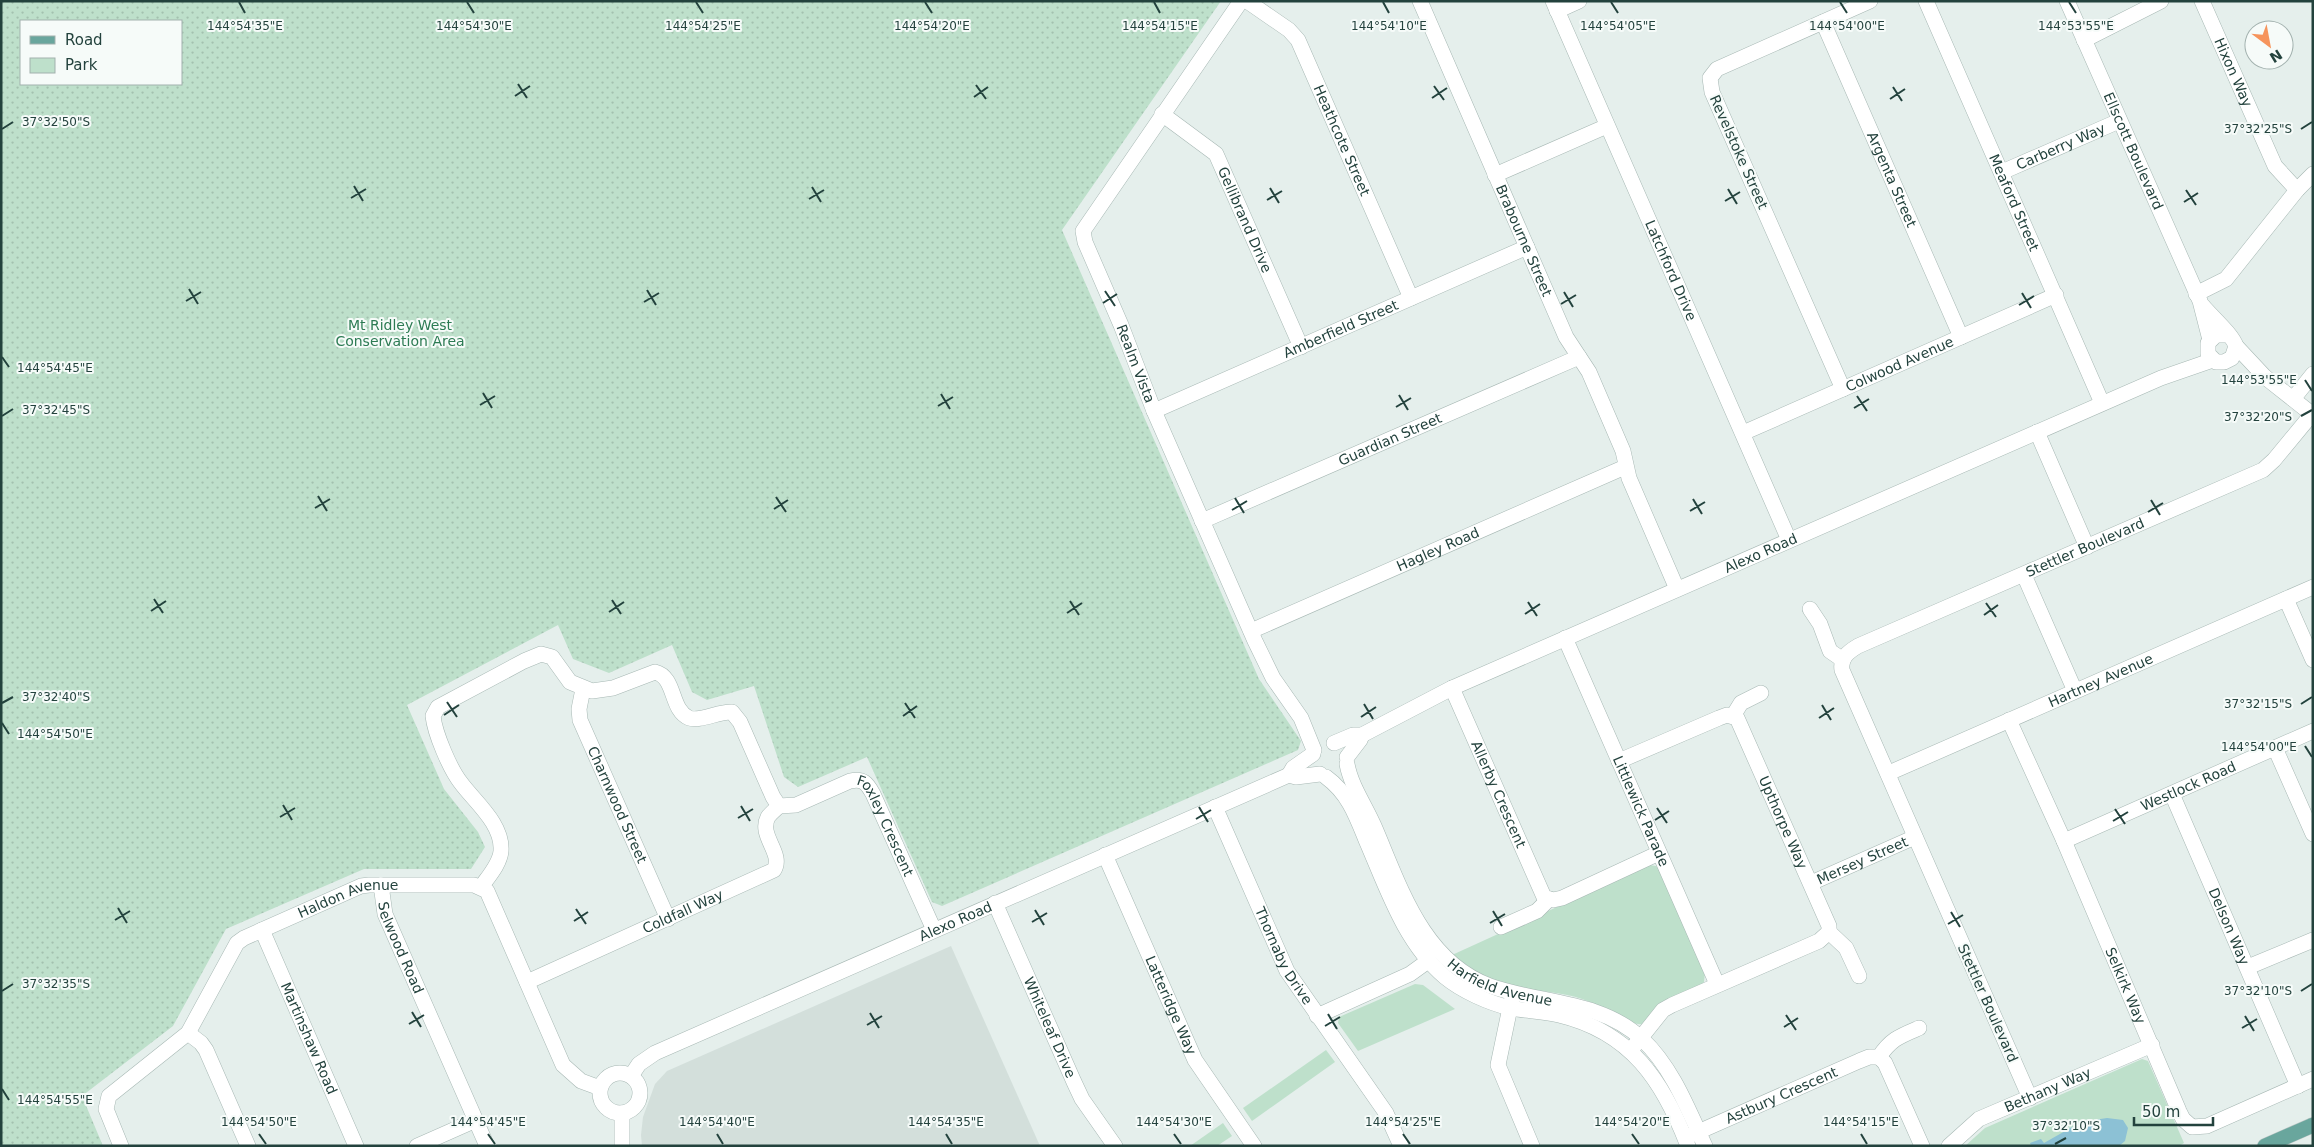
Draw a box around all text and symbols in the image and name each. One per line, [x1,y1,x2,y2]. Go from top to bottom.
text: 144°54'35"E [207,19,283,33]
text: 144°54'30"E [436,19,512,33]
text: 144°54'25"E [665,19,741,33]
text: 144°54'20"E [894,19,970,33]
text: 144°54'15"E [1122,19,1198,33]
text: 144°54'10"E [1351,19,1427,33]
text: 144°54'05"E [1580,19,1656,33]
text: 144°54'00"E [1809,19,1885,33]
text: 144°53'55"E [2038,19,2114,33]
legend [20,20,182,85]
north arrow [2244,20,2294,70]
text: Road [65,31,103,49]
street label: Hixon Way [2211,35,2256,109]
text: N [2267,46,2285,66]
text: Park [65,56,98,74]
street label: Heathcote Street [1311,82,1373,199]
street label: Ellscott Boulevard [2101,90,2166,212]
street label: Revelstoke Street [1707,93,1772,212]
text: 37°32'50"S [22,115,90,129]
street label: Carberry Way [2014,120,2108,173]
text: 37°32'25"S [2224,122,2292,136]
street label: Argenta Street [1864,129,1920,230]
street label: Meaford Street [1986,152,2043,254]
street label: Gellibrand Drive [1215,164,1275,275]
street label: Brabourne Street [1493,182,1556,299]
street label: Latchford Drive [1642,218,1700,323]
street label: Amberfield Street [1281,296,1401,361]
park label: Mt Ridley West Conservation Area [335,317,465,349]
street label: Realm Vista [1113,322,1158,405]
street label: Colwood Avenue [1843,333,1956,395]
text: 144°54'45"E [17,361,93,375]
text: 144°53'55"E [2221,373,2297,387]
text: 37°32'45"S [22,403,90,417]
street label: Guardian Street [1336,410,1445,469]
text: 37°32'20"S [2224,410,2292,424]
street label: Stettler Boulevard [2023,515,2147,580]
street label: Hagley Road [1394,524,1482,574]
street label: Alexo Road [1722,530,1800,576]
street label: Hartney Avenue [2046,650,2155,710]
text: 37°32'40"S [22,690,90,704]
text: 37°32'15"S [2224,697,2292,711]
text: 144°54'50"E [17,727,93,741]
street label: Allerby Crescent [1468,738,1529,851]
text: 144°54'00"E [2221,740,2297,754]
street label: Charnwood Street [585,744,650,866]
street label: Littlewick Parade [1610,753,1672,869]
street label: Westlock Road [2138,758,2238,814]
street label: Foxley Crescent [855,772,917,879]
street label: Upthorpe Way [1756,774,1811,871]
street label: Mersey Street [1814,833,1911,887]
street label: Haldon Avenue [295,877,398,921]
street label: Delson Way [2205,885,2253,967]
street label: Coldfall Way [640,886,726,937]
street label: Alexo Road [917,898,994,944]
street label: Selwood Road [375,900,427,996]
street label: Thornaby Drive [1251,904,1316,1007]
street label: Stettler Boulevard [1955,942,2021,1064]
street label: Selkirk Way [2102,945,2149,1026]
street label: Latteridge Way [1142,953,1200,1057]
street label: Harfield Avenue [1444,955,1554,1009]
street label: Whiteleaf Drive [1021,975,1079,1080]
text: 37°32'35"S [22,977,90,991]
street label: Martinshaw Road [278,980,340,1097]
text: 37°32'10"S [2224,984,2292,998]
street label: Astbury Crescent [1723,1063,1840,1127]
street label: Bethany Way [2002,1064,2093,1115]
text: 144°54'55"E [17,1093,93,1107]
scale bar [2134,1094,2213,1126]
text: 50 m [2142,1103,2180,1121]
text: 144°54'50"E [221,1115,297,1129]
text: 144°54'45"E [450,1115,526,1129]
text: 144°54'40"E [679,1115,755,1129]
text: 144°54'35"E [908,1115,984,1129]
text: 144°54'30"E [1136,1115,1212,1129]
text: 144°54'25"E [1365,1115,1441,1129]
text: 144°54'20"E [1594,1115,1670,1129]
text: 144°54'15"E [1823,1115,1899,1129]
text: 37°32'10"S [2032,1119,2100,1133]

